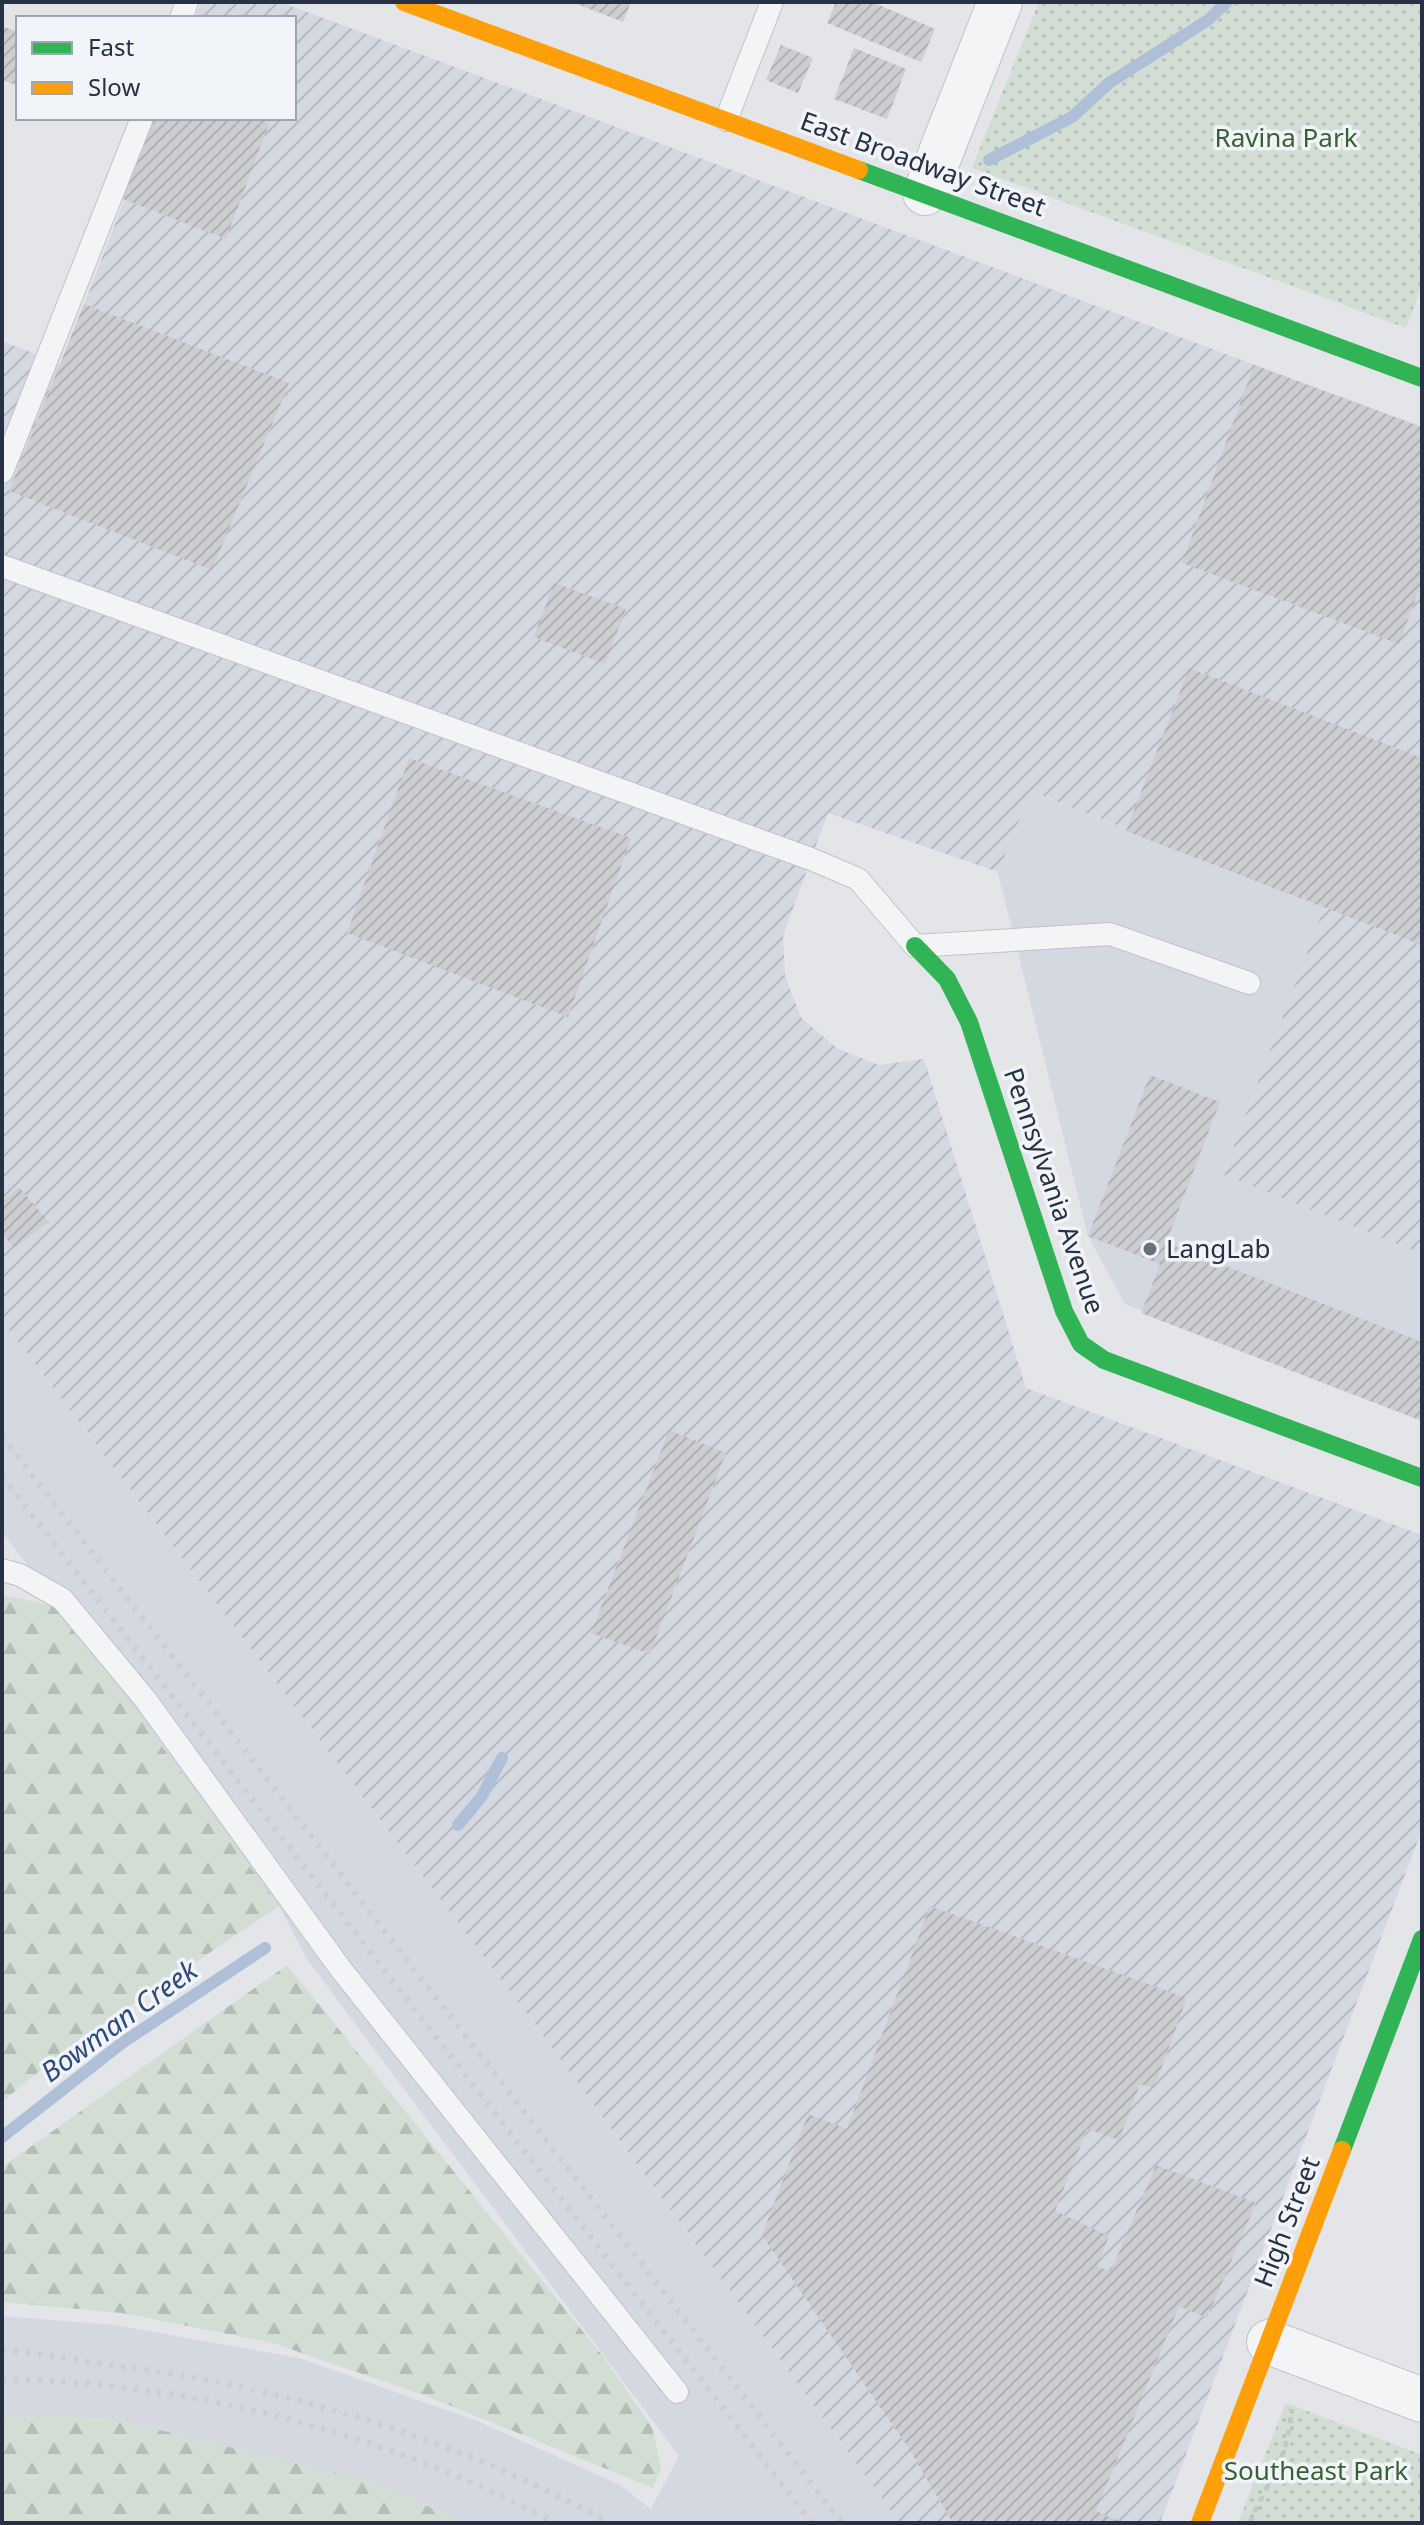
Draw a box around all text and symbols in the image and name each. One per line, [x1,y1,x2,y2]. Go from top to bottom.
legend [16,16,296,120]
text: Fast [88,30,134,63]
text: Slow [88,70,140,103]
street label: East Broadway Street [796,102,1051,224]
park label: Ravina Park [1214,119,1358,155]
street label: Pennsylvania Avenue [996,1063,1114,1319]
place label: LangLab [1166,1230,1270,1266]
marker: LangLab [1141,1240,1159,1258]
water label: Bowman Creek [32,1950,205,2090]
street label: High Street [1245,2151,1327,2292]
park label: Southeast Park [1224,2452,1408,2488]

